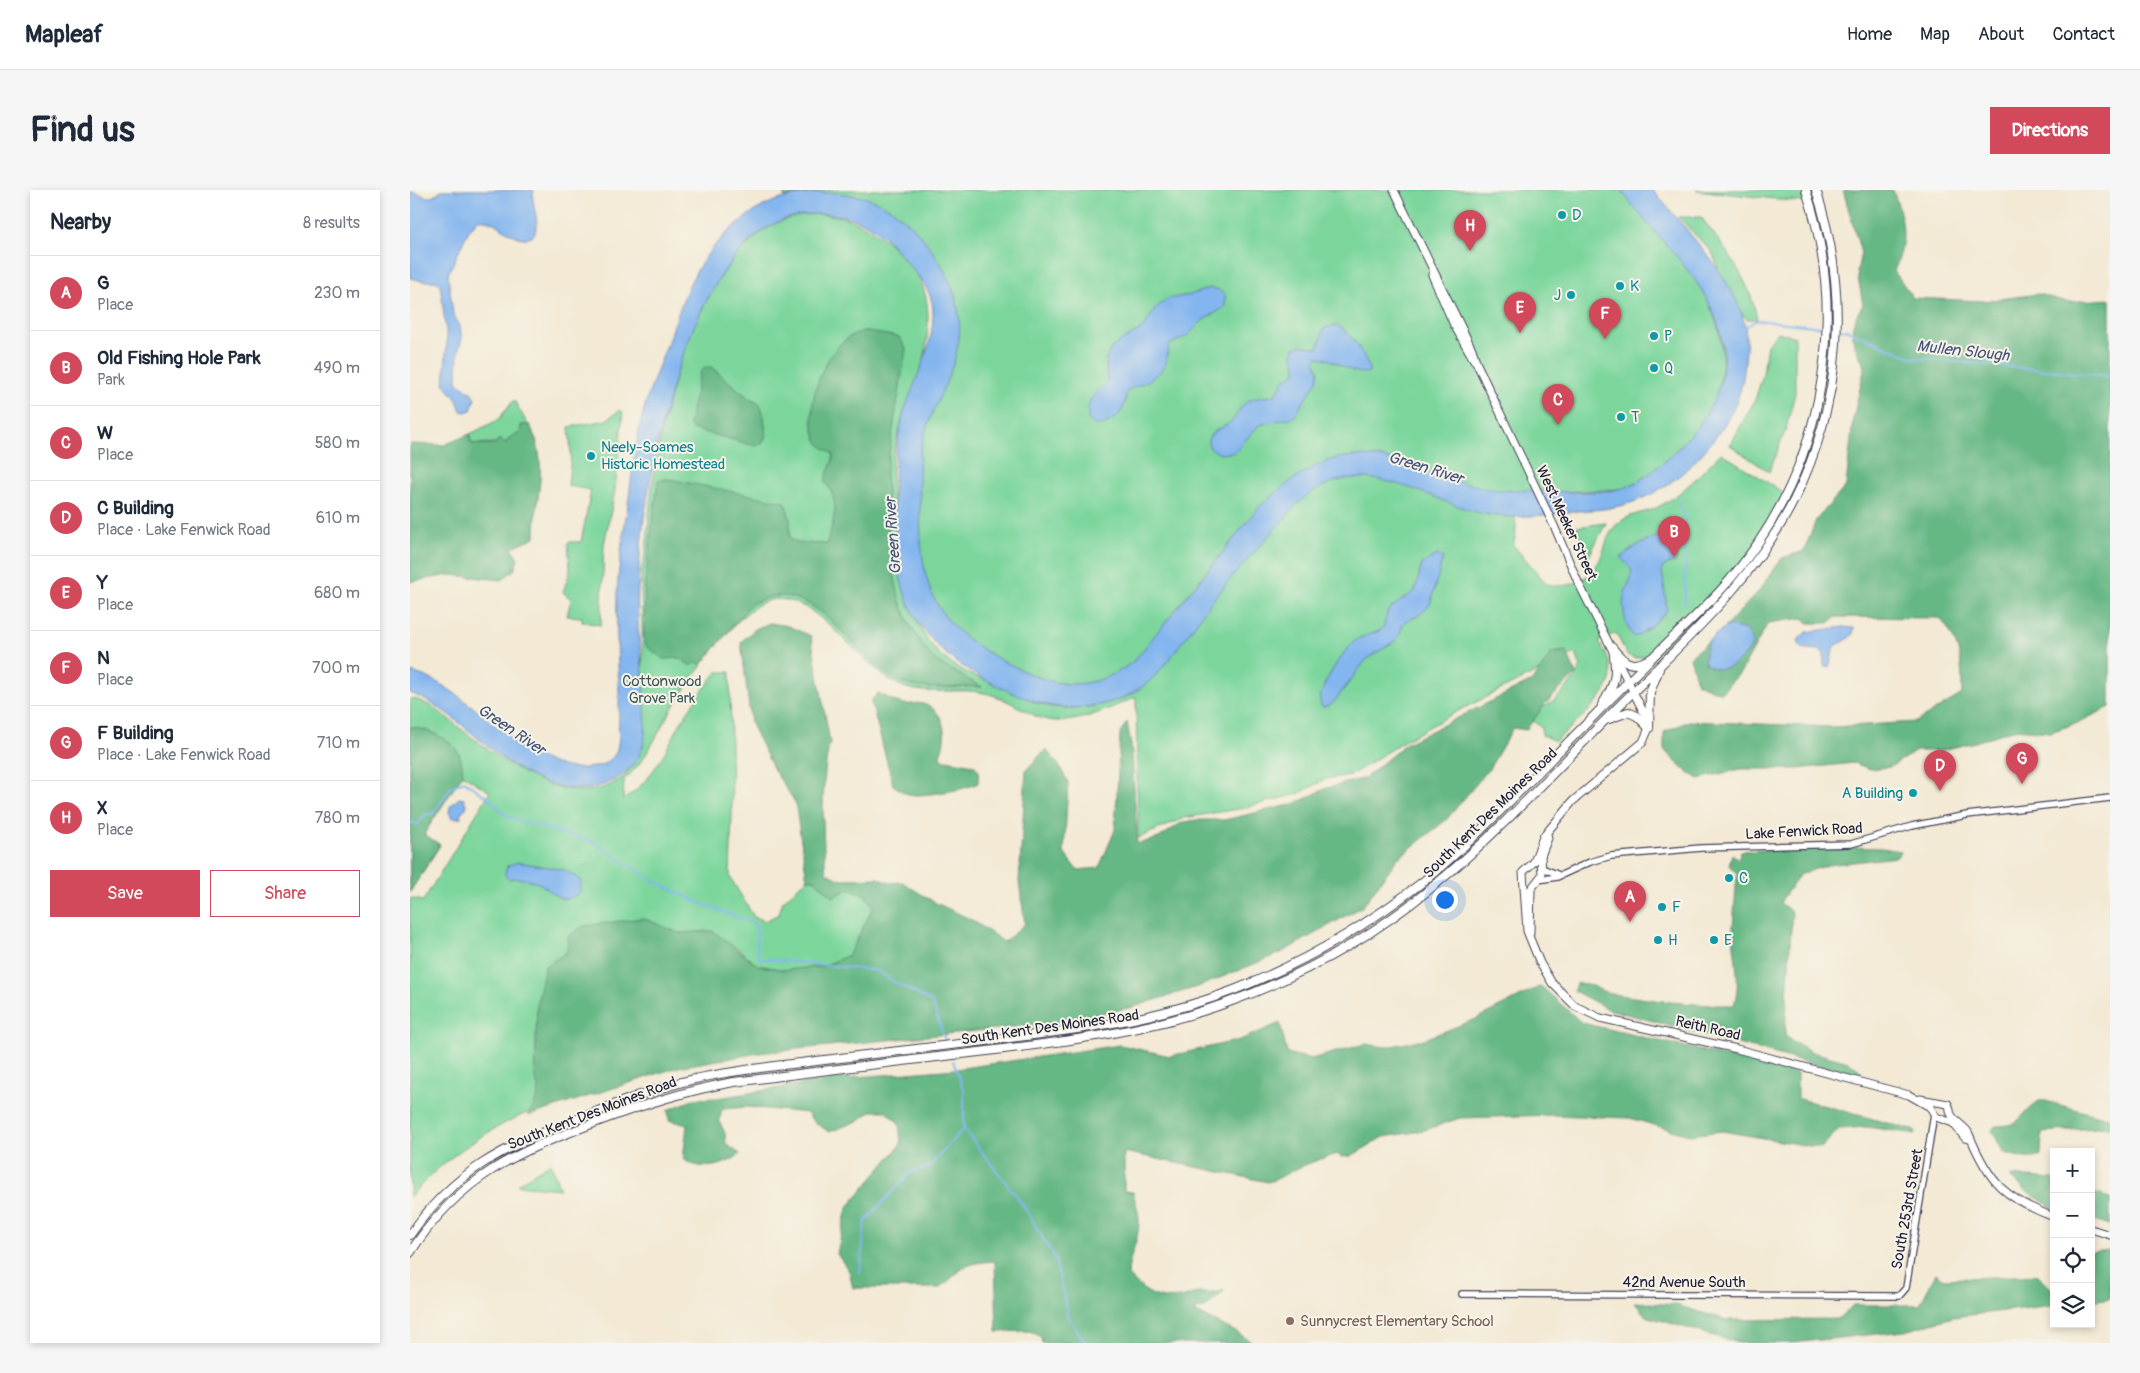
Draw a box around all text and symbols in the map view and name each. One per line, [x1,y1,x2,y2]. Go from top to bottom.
text: Mapleaf [25,20,103,49]
text: Home [1847,23,1892,46]
text: Map [1920,23,1950,46]
text: About [1978,23,2024,46]
text: Contact [2052,23,2115,46]
button: Directions [1990,107,2110,154]
text: Find us [30,108,135,152]
place label: D [1572,206,1581,225]
text: Nearby [50,209,111,236]
marker: D [1556,209,1568,221]
pin: H [1454,210,1486,251]
text: 8 results [303,213,360,233]
text: G [97,271,110,295]
place label: K [1630,277,1639,296]
marker: K [1614,280,1626,292]
text: A [61,283,71,303]
text: 230 m [314,283,360,303]
place label: J [1554,286,1561,305]
marker: J [1565,289,1577,301]
pin: E [1504,292,1536,333]
text: Place [97,295,133,315]
pin: F [1589,298,1621,339]
place label: P [1664,327,1672,346]
marker: P [1648,330,1660,342]
water label: Mullen Slough [1916,336,2012,366]
text: Old Fishing Hole Park [97,346,261,370]
text: B [61,358,71,378]
text: 490 m [314,358,360,378]
place label: Q [1664,359,1673,378]
marker: Q [1648,362,1660,374]
text: Park [97,370,125,390]
pin: C [1542,384,1574,425]
place label: T [1631,408,1639,427]
marker: T [1615,411,1627,423]
text: W [97,421,113,445]
text: C [61,433,71,453]
text: 580 m [315,433,360,453]
place label: Neely-Soames Historic Homestead [601,438,725,474]
text: Place [97,445,133,465]
water label: Green River [1386,447,1468,489]
marker: Neely-Soames Historic Homestead [585,450,597,462]
street label: West Meeker Street [1532,463,1602,585]
water label: Green River [880,494,906,575]
text: C Building [97,496,174,520]
text: D [61,508,71,528]
text: 610 m [316,508,360,528]
pin: B [1658,516,1690,557]
text: Place · Lake Fenwick Road [97,520,271,540]
text: Y [97,571,108,595]
text: E [62,583,70,603]
text: 680 m [314,583,360,603]
text: Place [97,595,133,615]
text: N [97,646,110,670]
text: F [61,658,71,678]
text: 700 m [312,658,360,678]
text: Place [97,670,133,690]
park label: Cottonwood Grove Park [622,672,702,708]
water label: Green River [474,700,551,761]
text: F Building [97,721,174,745]
text: G [61,733,71,753]
text: 710 m [317,733,360,753]
pin: G [2006,743,2038,784]
street label: South Kent Des Moines Road [1419,744,1562,883]
text: Place · Lake Fenwick Road [97,745,271,765]
pin: D [1924,750,1956,791]
place label: A Building [1842,784,1903,803]
marker: A Building [1907,787,1919,799]
text: X [97,796,108,820]
text: H [61,808,71,828]
text: 780 m [315,808,360,828]
street label: Lake Fenwick Road [1745,819,1863,844]
text: Place [97,820,133,840]
place label: C [1739,869,1748,888]
button: Save [50,870,200,917]
button: Share [210,870,360,917]
marker: C [1723,872,1735,884]
pin: A [1614,881,1646,922]
your location [1432,887,1458,913]
place label: F [1672,898,1681,917]
marker: F [1656,901,1668,913]
place label: H [1668,931,1678,950]
place label: E [1724,931,1732,950]
marker: H [1652,934,1664,946]
marker: E [1708,934,1720,946]
street label: South Kent Des Moines Road [960,1006,1140,1049]
street label: Reith Road [1674,1012,1742,1045]
street label: South Kent Des Moines Road [505,1072,679,1155]
street label: South 253rd Street [1888,1146,1928,1271]
map controls [2050,1148,2095,1328]
button: + [2050,1148,2095,1193]
button: − [2050,1193,2095,1238]
button: locate [2050,1238,2095,1283]
street label: 42nd Avenue South [1623,1273,1745,1292]
button: layers [2050,1283,2095,1328]
place label: Sunnycrest Elementary School [1300,1312,1494,1331]
marker: Sunnycrest Elementary School [1284,1315,1296,1327]

